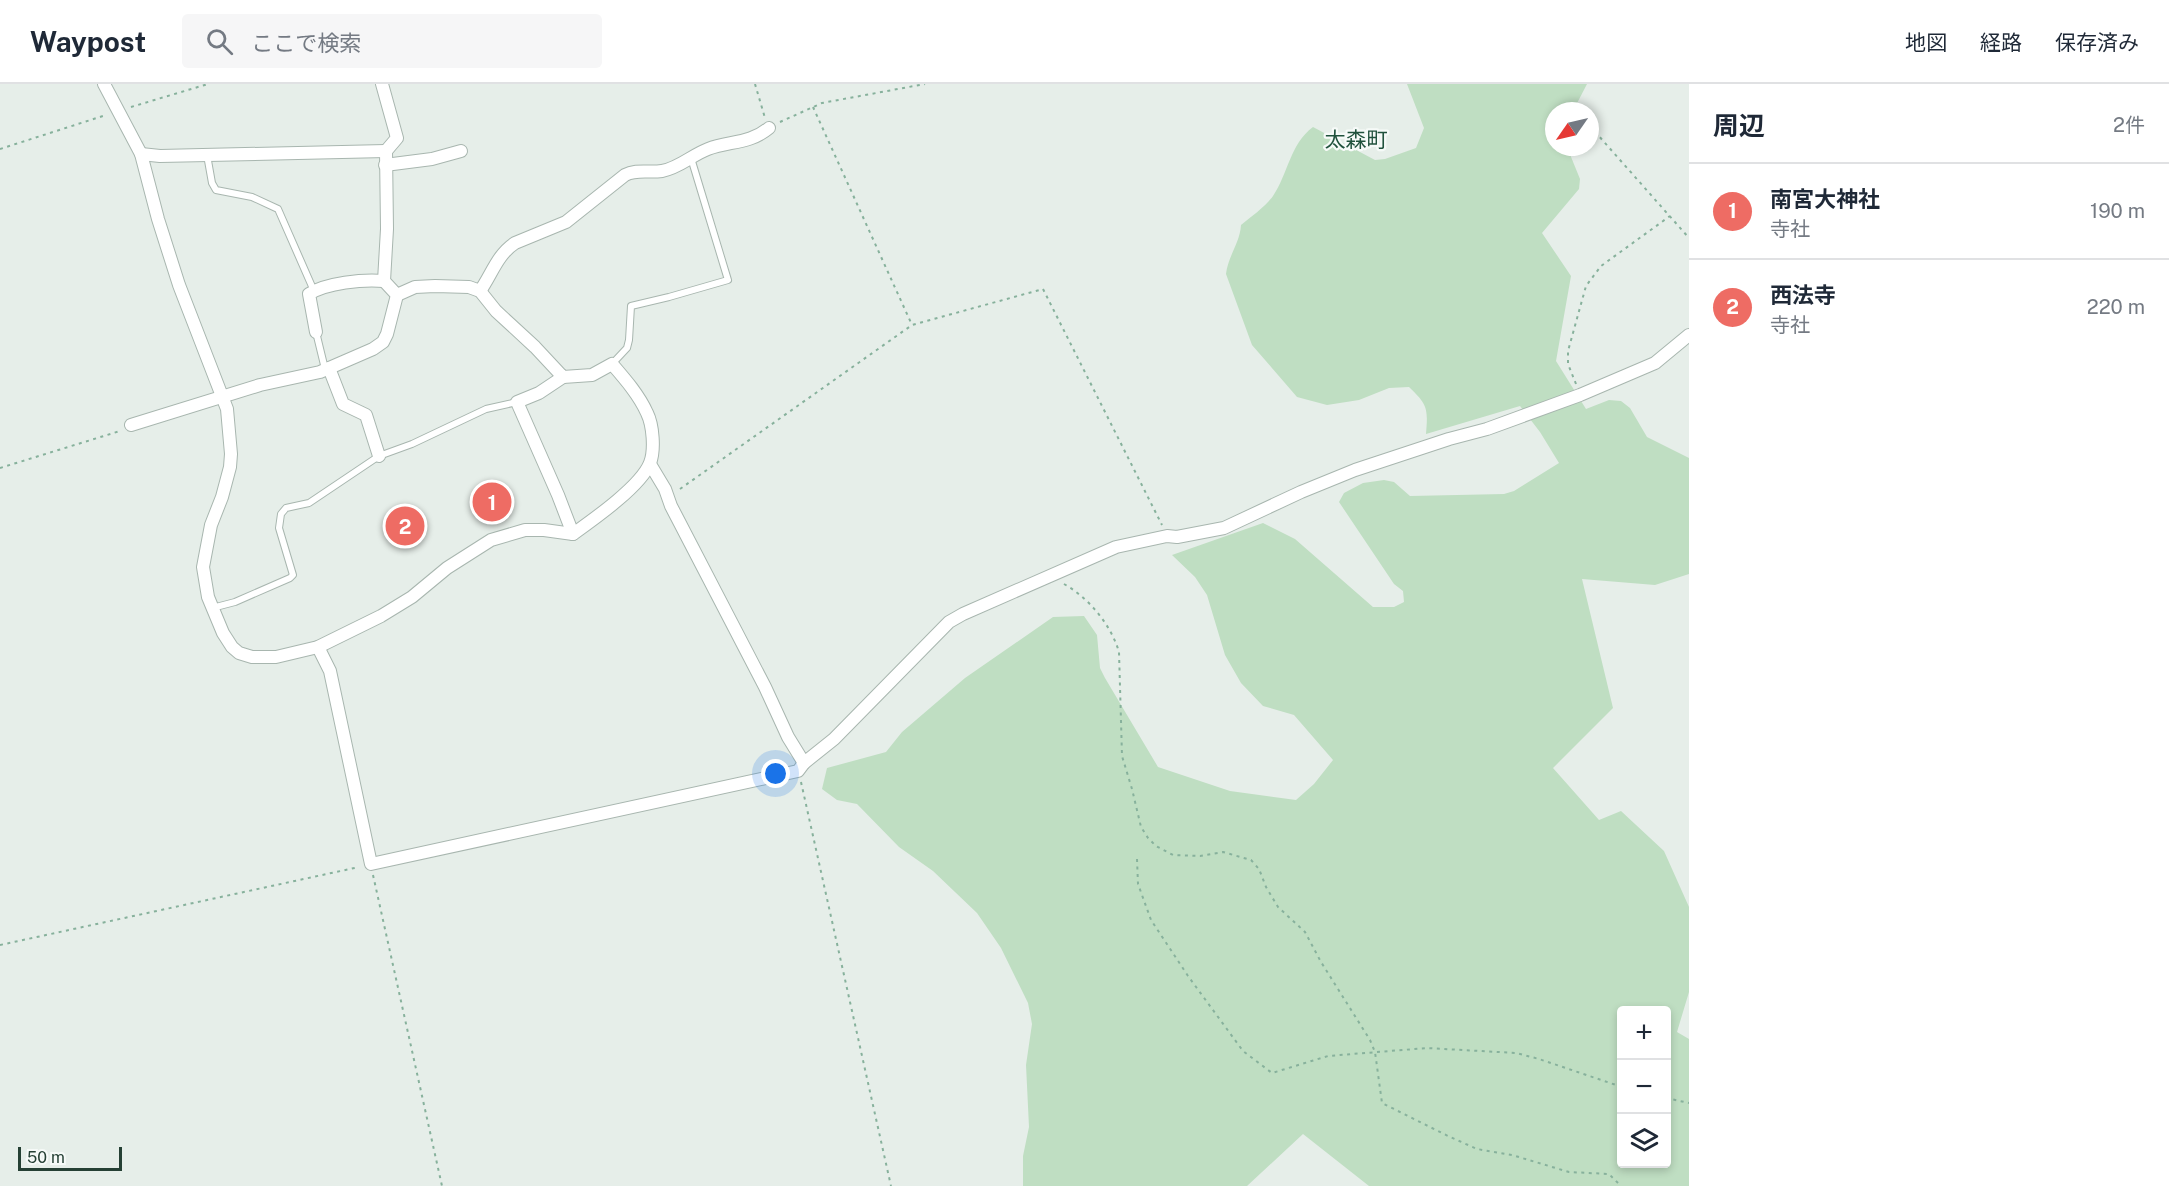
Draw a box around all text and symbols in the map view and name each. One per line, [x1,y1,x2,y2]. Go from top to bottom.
search box [182,14,602,68]
text: Waypost [30,25,146,58]
icon: search [203,25,236,58]
text: ここで検索 [251,30,361,56]
text: 地図 [1905,30,1947,55]
text: 経路 [1980,30,2022,55]
text: 保存済み [2055,30,2139,55]
north arrow [1545,102,1599,156]
text: 周辺 [1713,110,1765,141]
text: 2件 [2113,113,2145,137]
district label: 太森町 [1325,127,1388,152]
text: 南宮大神社 [1770,186,1880,212]
text: 1 [1728,199,1737,223]
text: 190 m [2090,199,2145,223]
text: 寺社 [1770,217,1810,241]
text: 西法寺 [1770,282,1836,308]
text: 2 [1726,295,1739,319]
text: 220 m [2087,295,2145,319]
text: 寺社 [1770,313,1810,337]
pin: 1 [472,480,512,524]
pin: 2 [386,504,424,548]
your location [761,759,790,788]
map controls [1617,1006,1671,1168]
button: + [1617,1006,1671,1060]
button: − [1617,1060,1671,1114]
button: layers [1617,1114,1671,1168]
scale bar [18,1144,122,1172]
text: 50 m [27,1148,65,1167]

